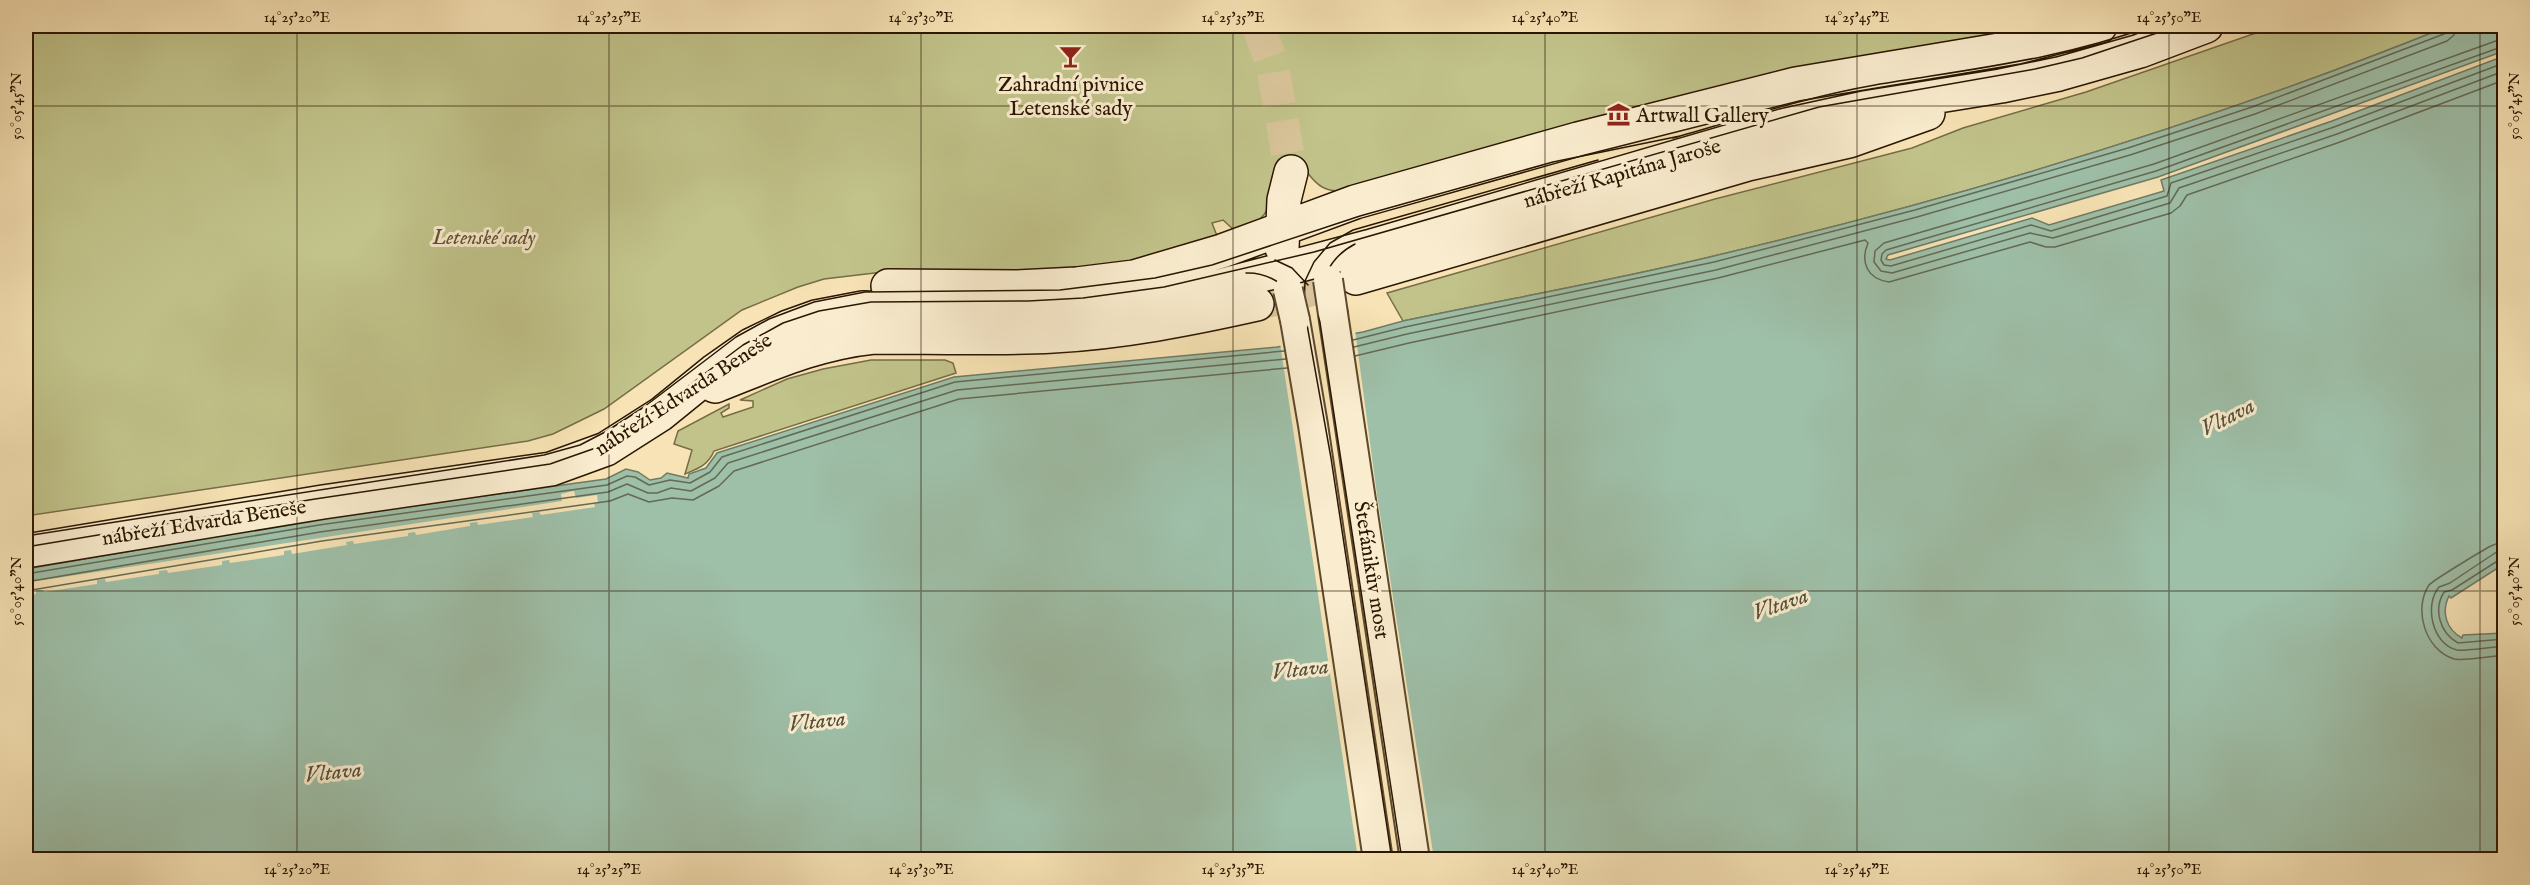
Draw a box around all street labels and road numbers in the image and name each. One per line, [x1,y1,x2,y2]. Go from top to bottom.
street label: nábřeží Kapitána Jaroše [1521,133,1725,216]
street label: nábřeží Edvarda Beneše [590,327,778,463]
street label: nábřeží Edvarda Beneše [100,494,309,553]
street label: Štefánikův most [1346,499,1396,641]

